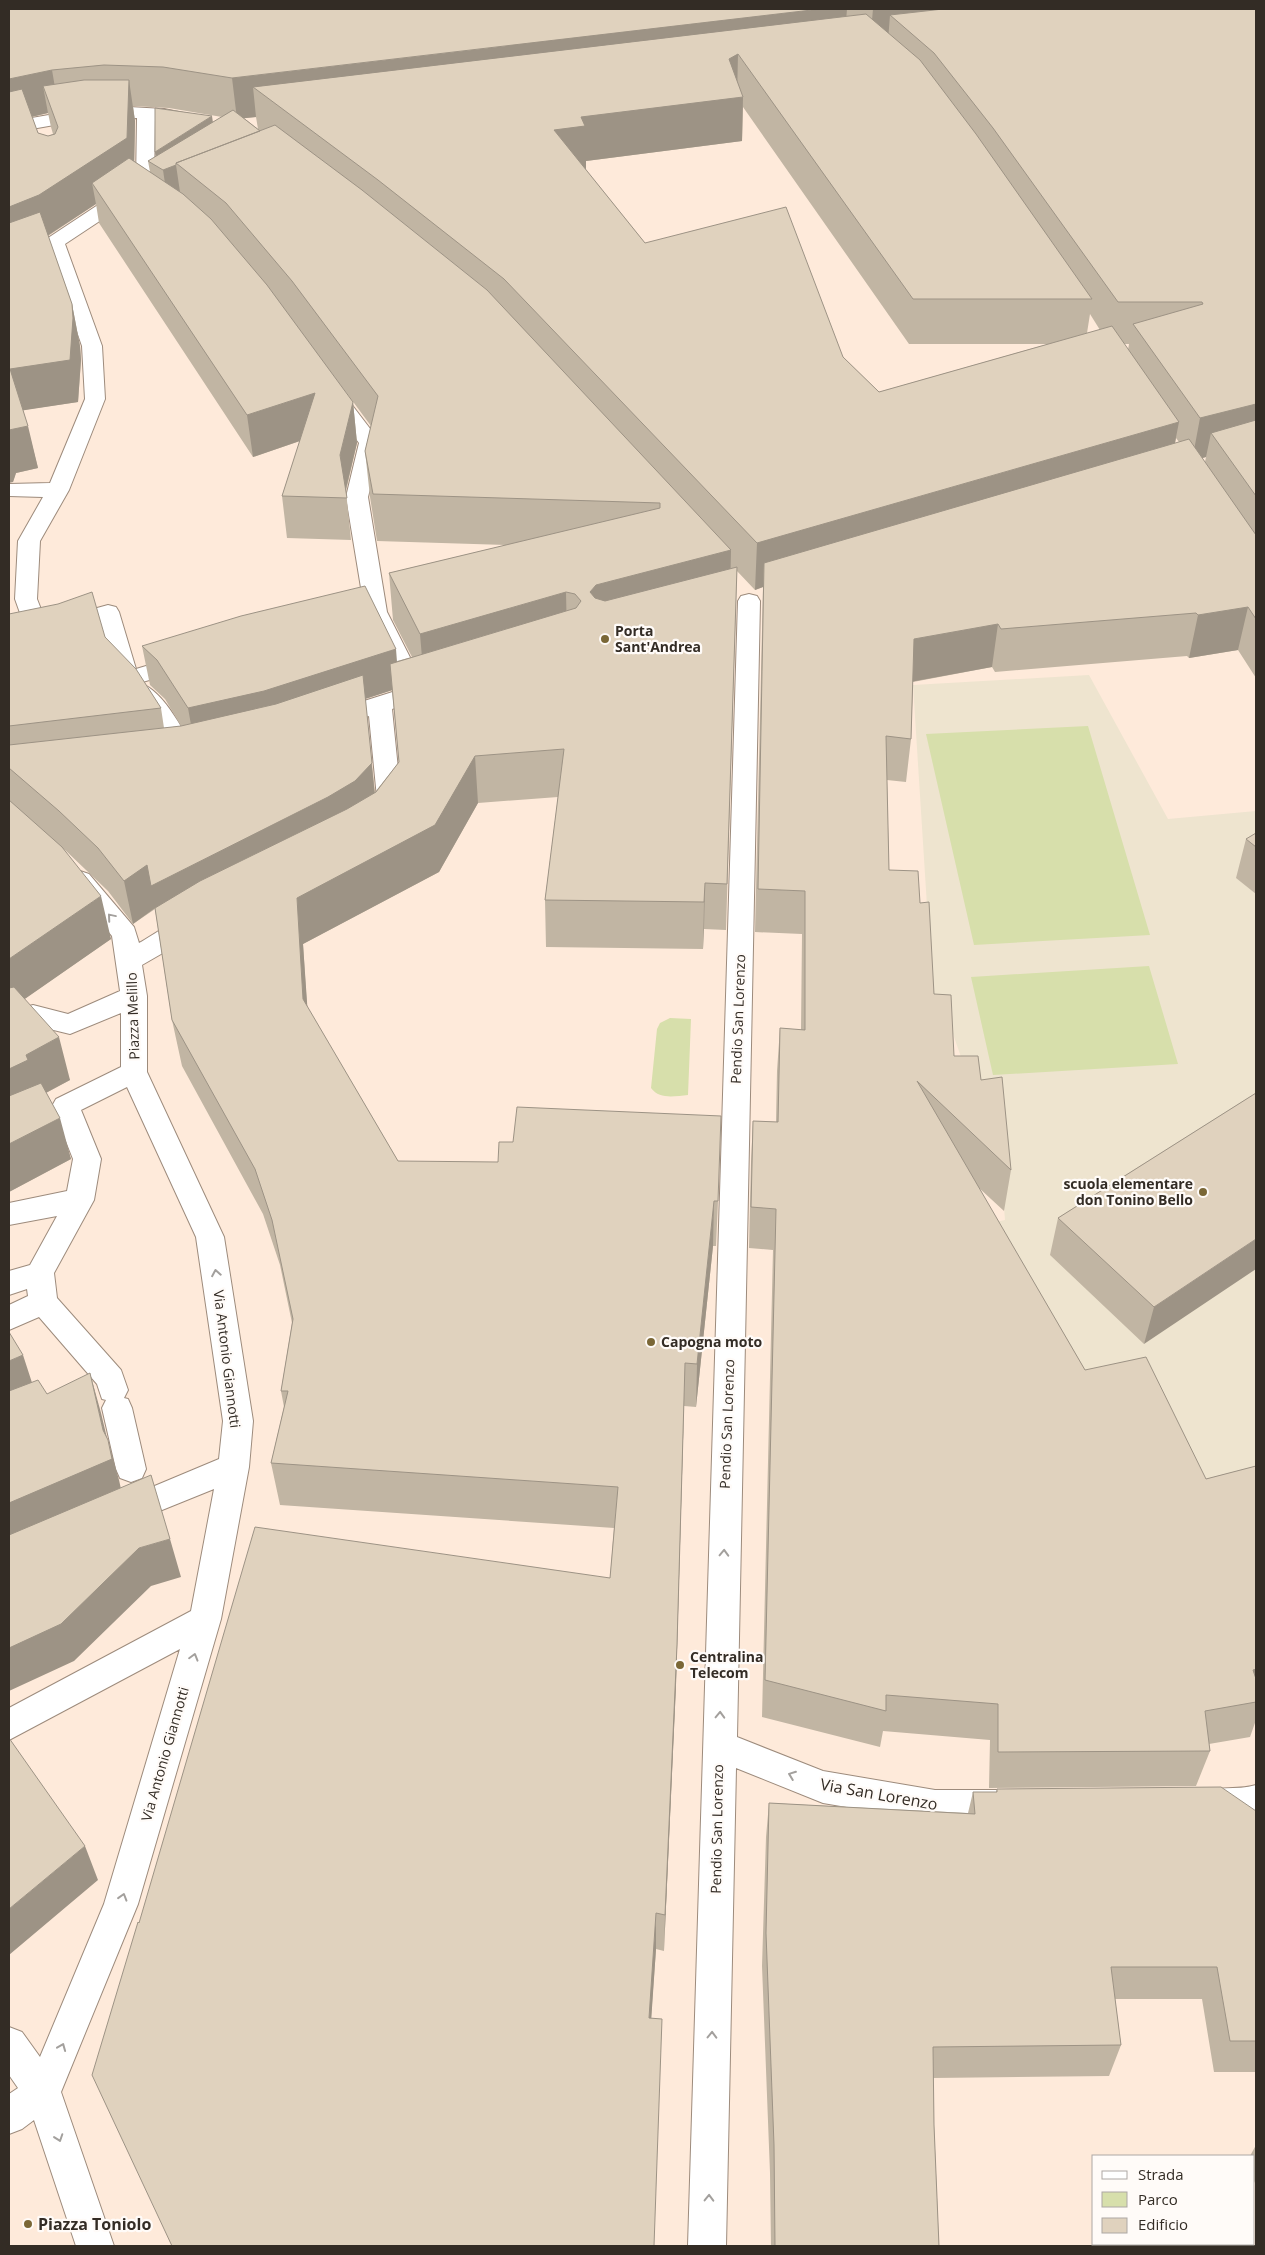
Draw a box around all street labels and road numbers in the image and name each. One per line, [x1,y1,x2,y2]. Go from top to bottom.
street label: Pendio San Lorenzo [726,954,749,1084]
street label: Piazza Melillo [121,972,144,1060]
street label: Via Antonio Giannotti [210,1289,245,1429]
street label: Pendio San Lorenzo [715,1359,738,1489]
street label: Via Antonio Giannotti [136,1684,193,1823]
street label: Pendio San Lorenzo [706,1764,727,1894]
street label: Via San Lorenzo [819,1773,939,1815]

